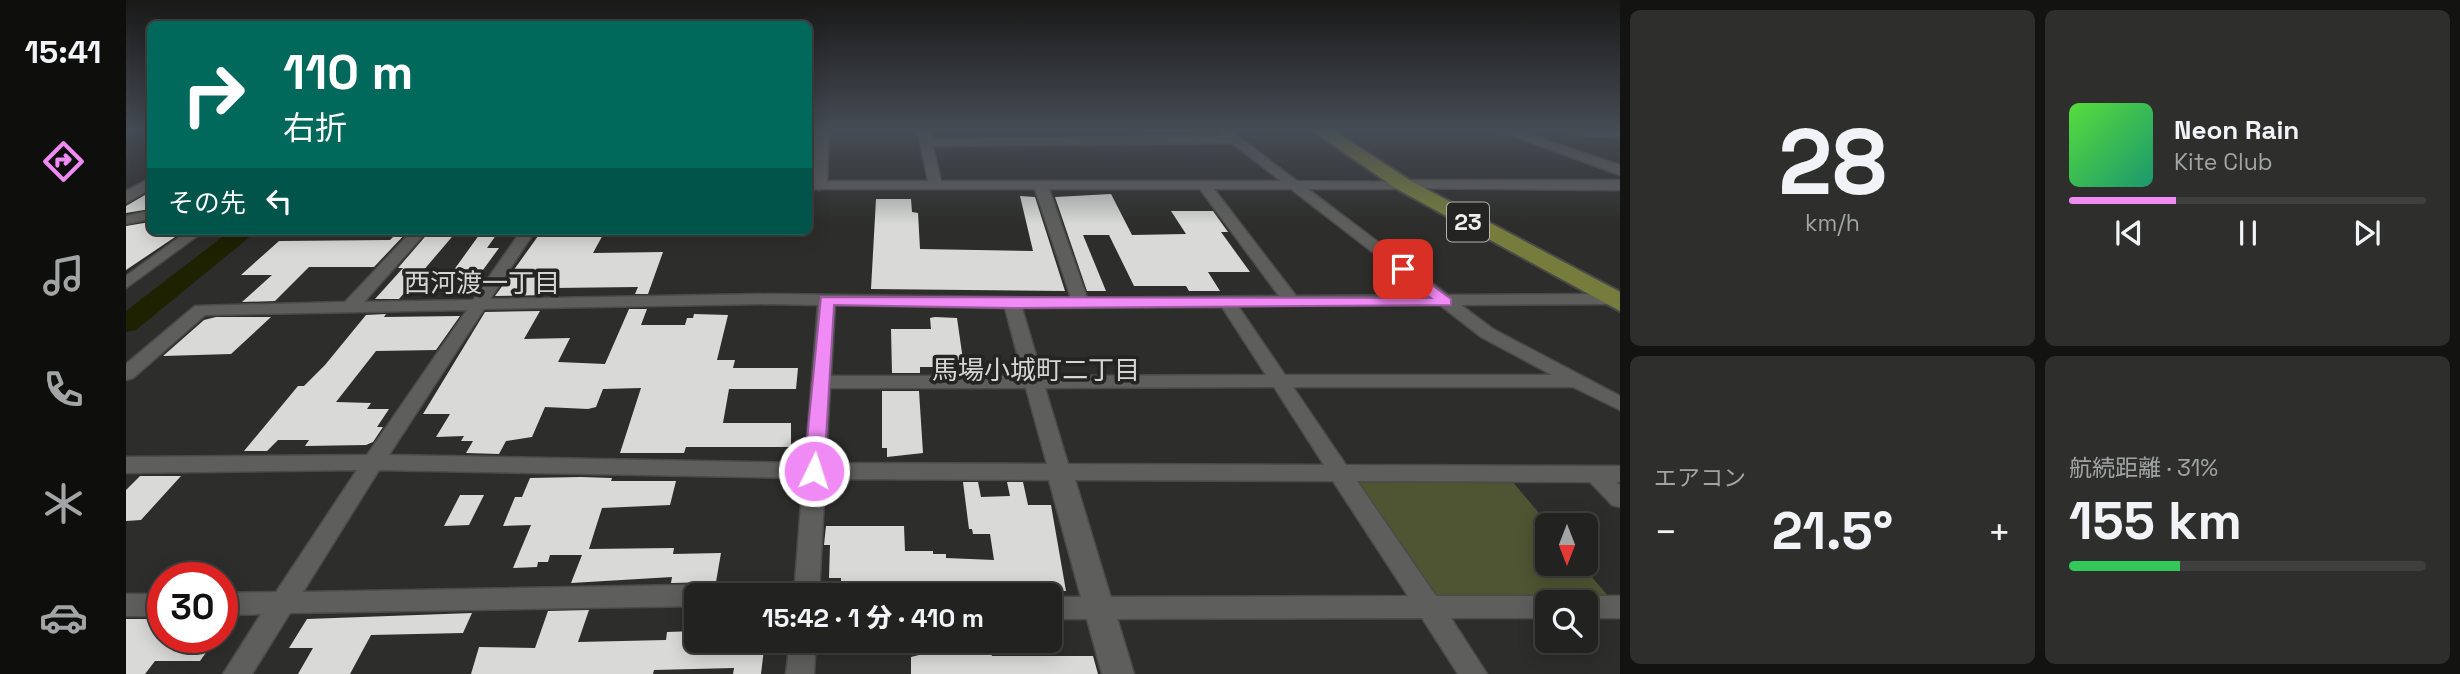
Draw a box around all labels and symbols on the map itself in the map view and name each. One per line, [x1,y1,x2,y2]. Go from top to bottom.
road number: 23 [1447,202,1489,242]
pin [1373,239,1433,299]
district label: 西河渡一丁目 [404,266,560,300]
district label: 馬場小城町二丁目 [932,353,1140,387]
position arrow [777,434,851,508]
north arrow [1535,513,1598,576]
speed limit sign: 30 [147,562,238,653]

